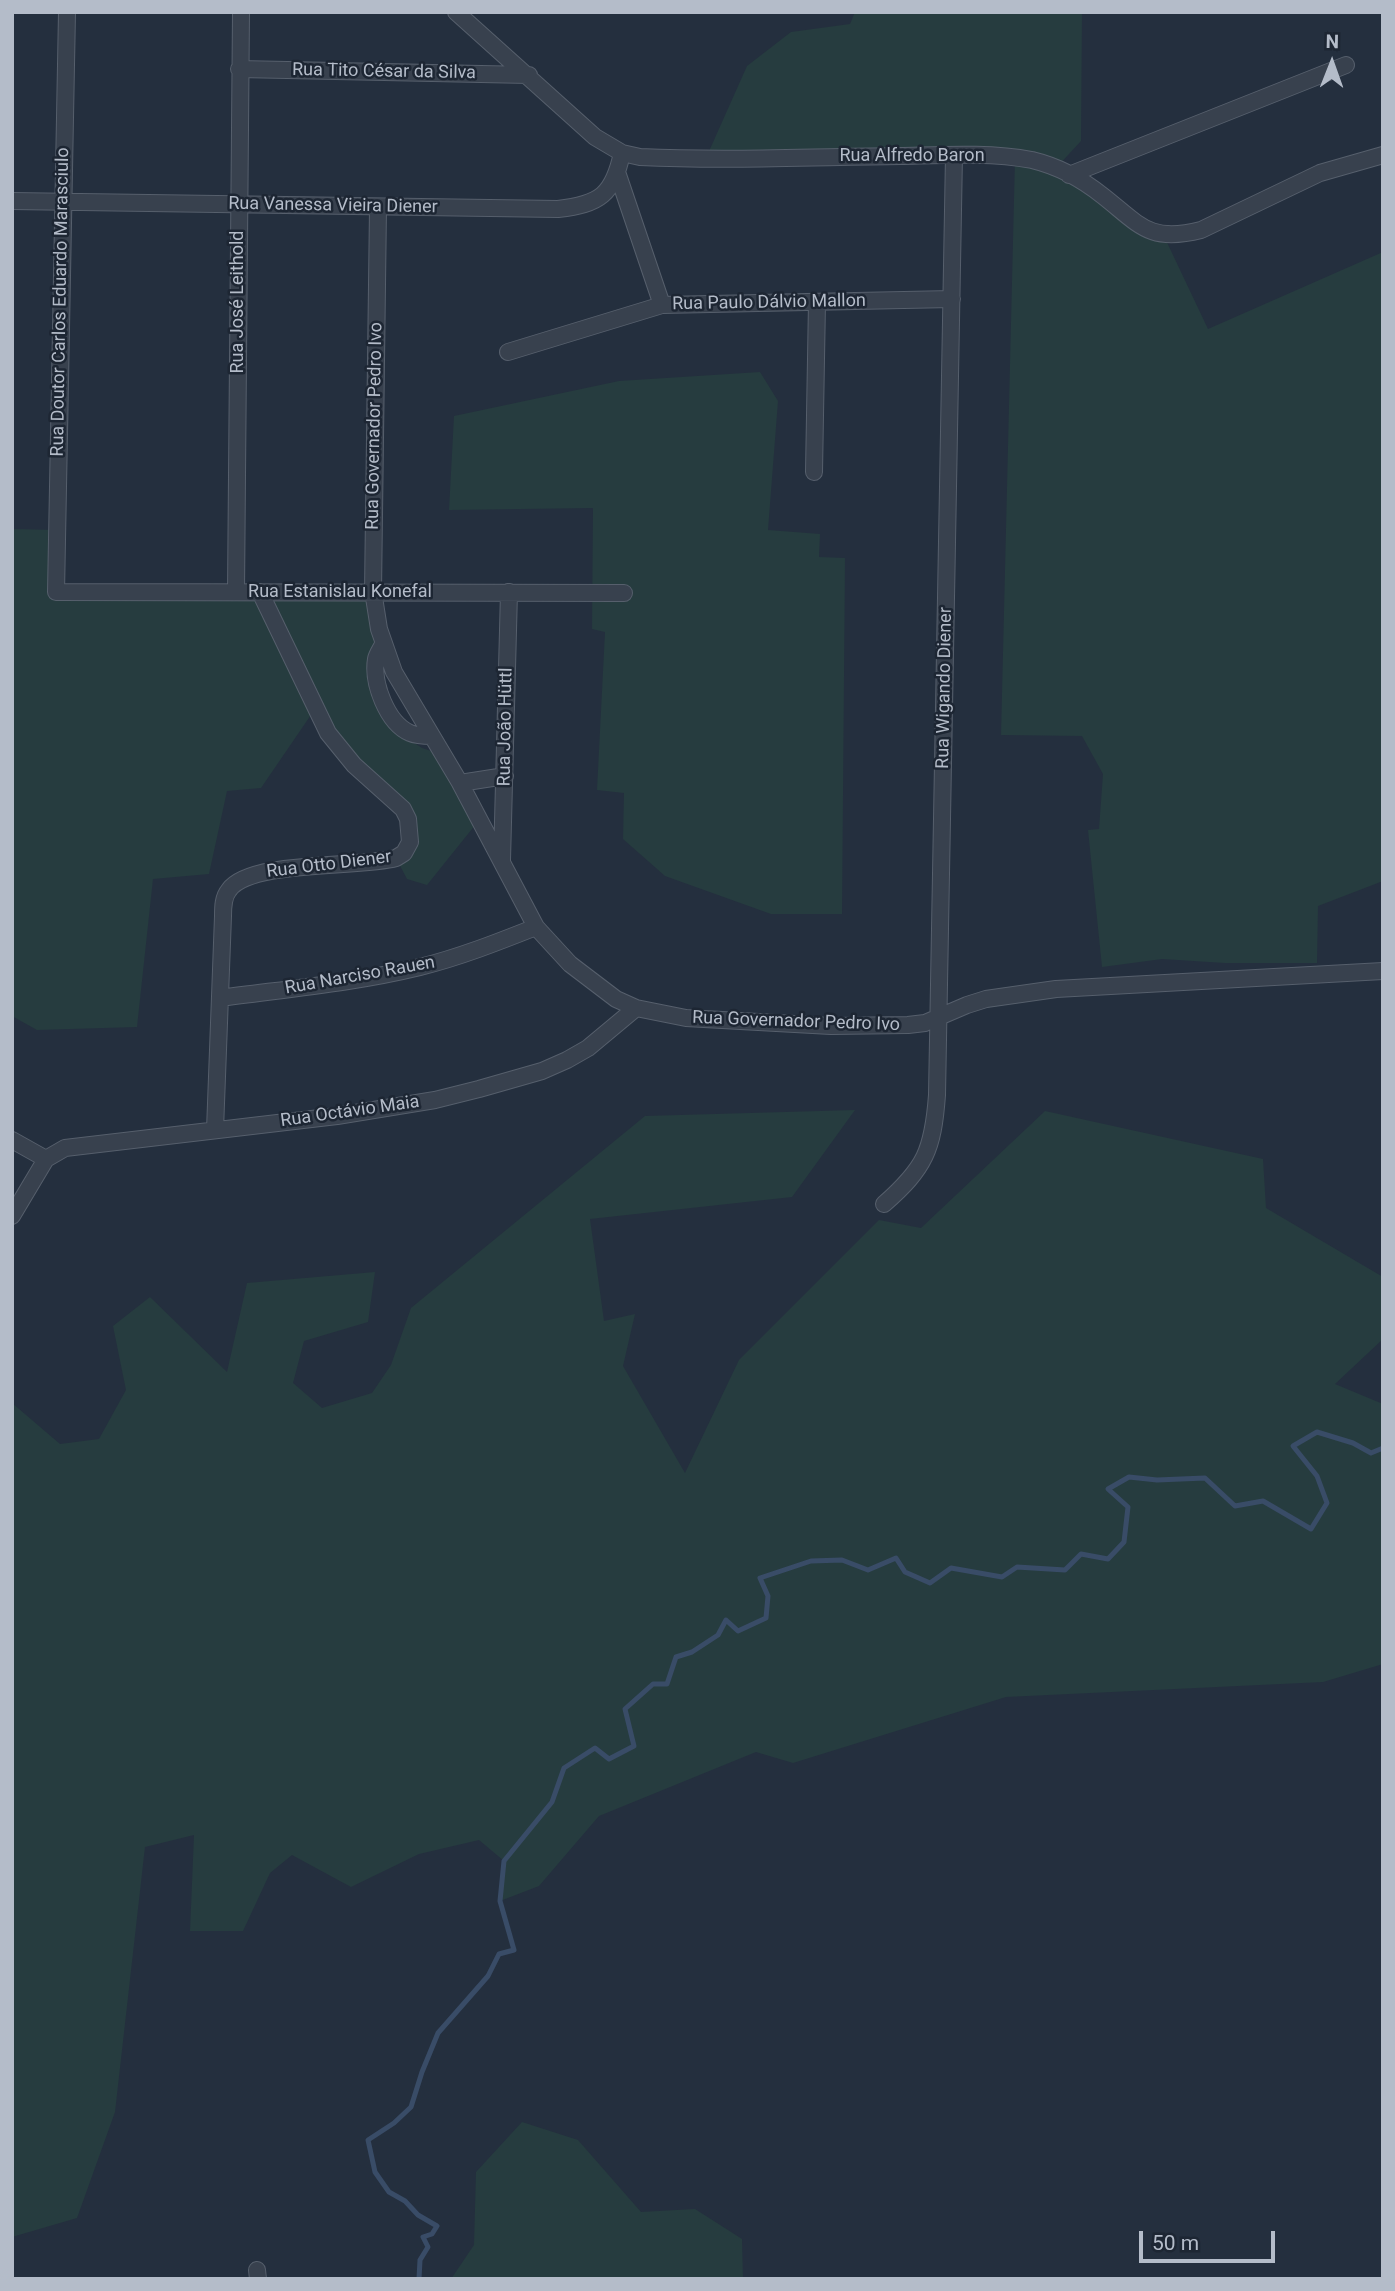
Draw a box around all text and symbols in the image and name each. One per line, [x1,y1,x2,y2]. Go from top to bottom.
north arrow [1297,28,1367,98]
text: N [1325,30,1339,53]
street label: Rua Tito César da Silva [292,60,476,84]
street label: Rua Alfredo Baron [839,145,985,167]
street label: Rua Doutor Carlos Eduardo Marasciulo [48,147,74,457]
street label: Rua Vanessa Vieira Diener [228,193,438,219]
street label: Rua José Leithold [227,231,249,373]
street label: Rua Paulo Dálvio Mallon [672,291,866,315]
street label: Rua Governador Pedro Ivo [362,322,388,530]
street label: Rua Estanislau Konefal [248,581,432,603]
street label: Rua Wigando Diener [933,607,957,769]
street label: Rua João Hüttl [494,667,518,787]
street label: Rua Otto Diener [265,847,393,883]
street label: Rua Narciso Rauen [283,952,437,1000]
street label: Rua Governador Pedro Ivo [692,1008,900,1036]
street label: Rua Octávio Maia [279,1092,421,1132]
scale bar [1143,2218,1280,2262]
text: 50 m [1152,2231,1199,2255]

